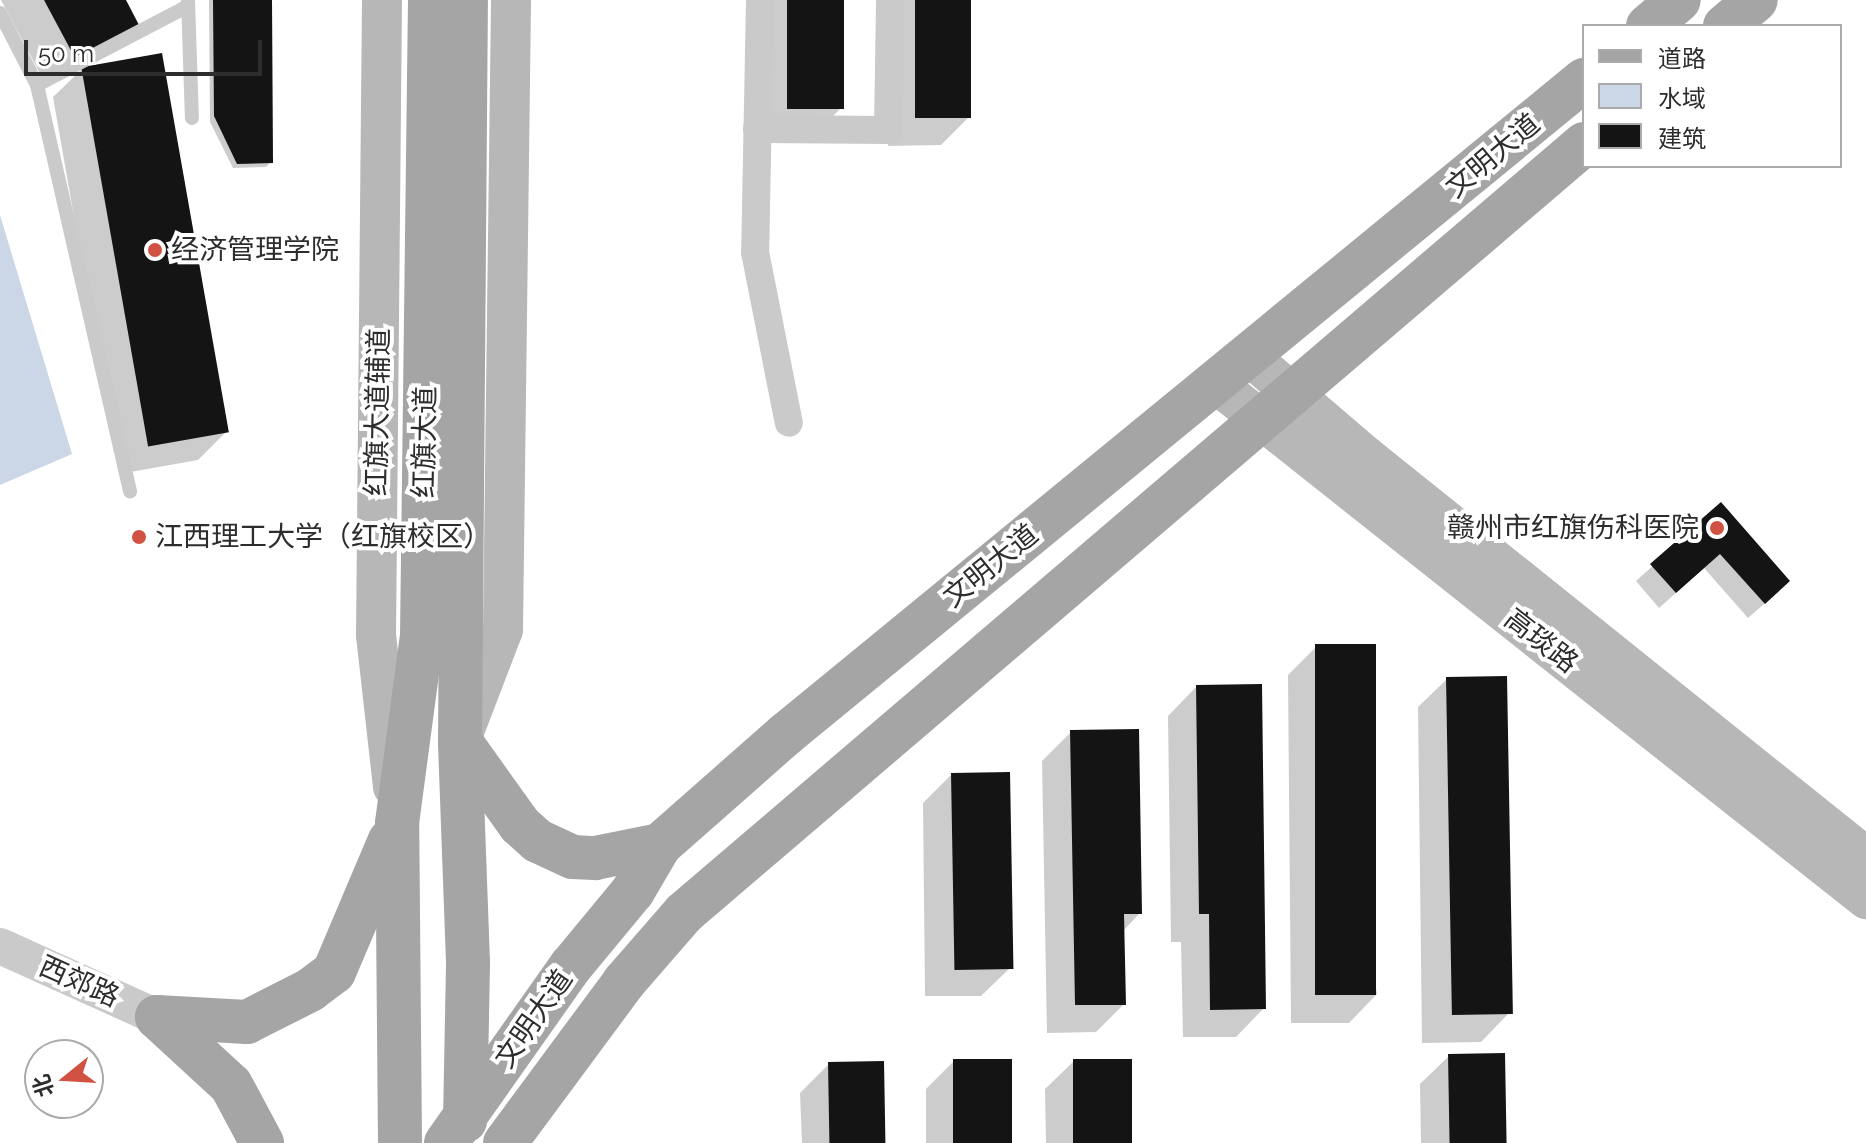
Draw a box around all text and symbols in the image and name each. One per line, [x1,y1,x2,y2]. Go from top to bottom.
scale bar [28,24,266,74]
legend [1582,24,1842,168]
text: 50 m [38,39,94,68]
text: 道路 [1658,44,1706,73]
text: 水域 [1658,84,1706,113]
street label: 文明大道 [1439,107,1547,205]
text: 建筑 [1658,124,1706,153]
place label: 经济管理学院 [171,233,339,267]
marker: 经济管理学院 [146,241,164,259]
street label: 红旗大道辅道 [360,328,396,496]
street label: 红旗大道 [407,386,443,498]
place label: 赣州市红旗伤科医院 [1447,511,1699,545]
marker: 赣州市红旗伤科医院 [1706,517,1728,539]
street label: 文明大道 [937,518,1045,614]
place label: 江西理工大学（红旗校区） [155,520,491,554]
marker: 江西理工大学（红旗校区） [130,528,148,546]
street label: 高琰路 [1498,602,1584,680]
street label: 西郊路 [34,950,124,1014]
street label: 文明大道 [488,963,580,1075]
north arrow [24,1039,104,1119]
text: 北 [27,1071,59,1100]

